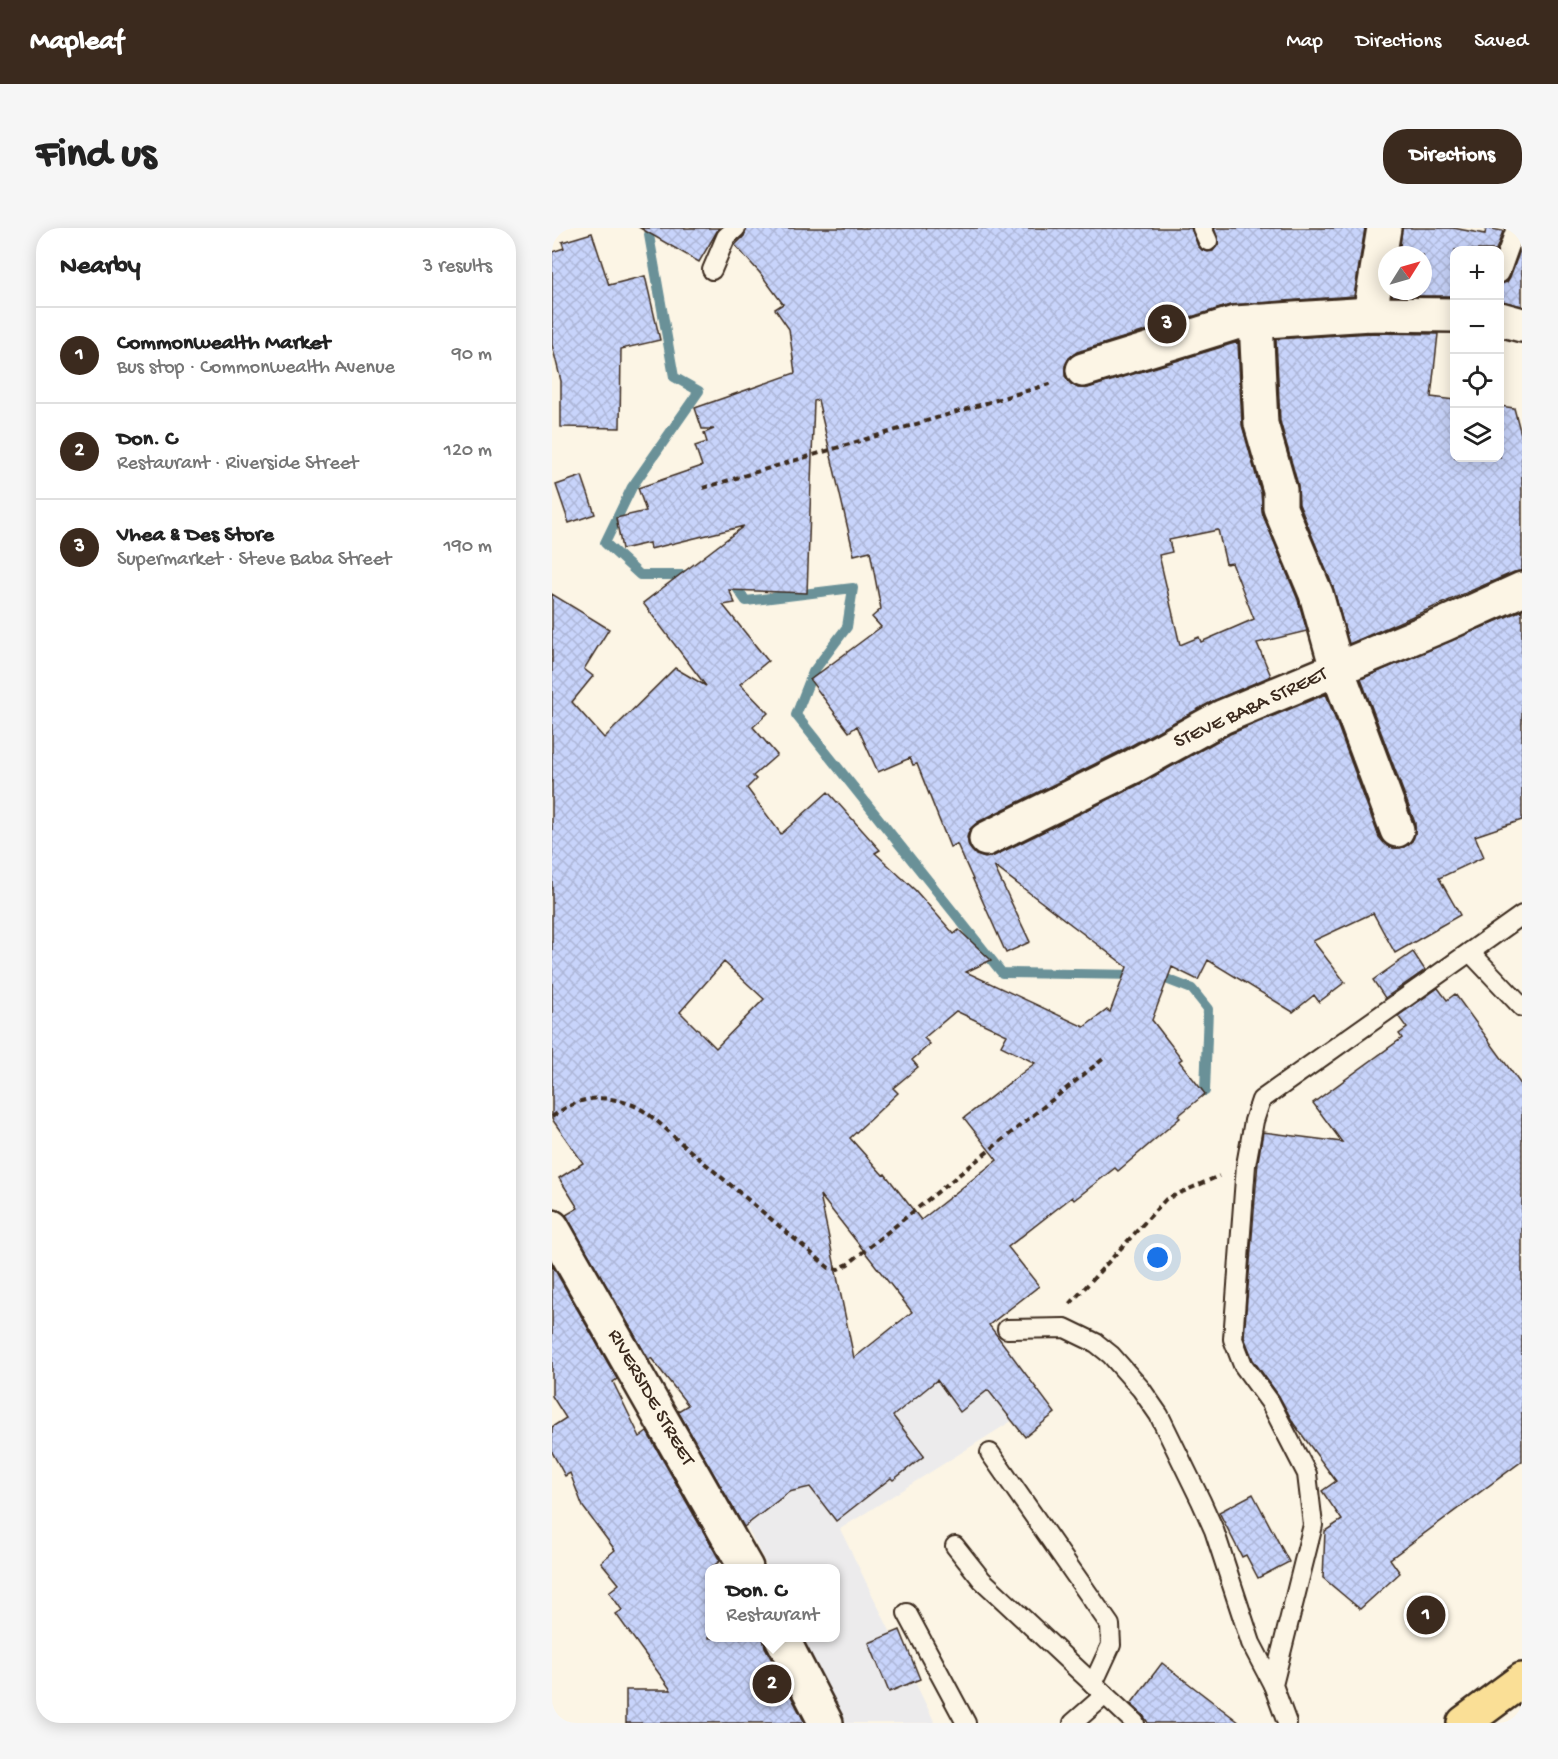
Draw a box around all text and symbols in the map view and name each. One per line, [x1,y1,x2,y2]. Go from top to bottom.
text: Mapleaf [30,26,124,59]
text: Map [1286,30,1323,55]
text: Directions [1356,30,1441,55]
text: Saved [1474,30,1528,55]
button: Directions [1383,129,1522,184]
text: Find us [36,132,156,181]
north arrow [1378,246,1432,300]
map controls [1450,246,1504,462]
button: + [1450,246,1504,300]
text: Nearby [60,252,141,283]
text: 3 results [423,256,492,279]
button: − [1450,300,1504,354]
pin: 3 [1148,302,1186,346]
text: Commonwealth Market [117,331,330,357]
text: 1 [75,344,84,367]
text: 90 m [452,344,492,367]
button: locate [1450,354,1504,408]
text: Bus stop · Commonwealth Avenue [117,357,395,380]
button: layers [1450,408,1504,462]
text: Don. C [117,427,177,453]
text: 2 [75,440,84,463]
text: 120 m [444,440,492,463]
text: Restaurant · Riverside Street [117,453,358,476]
text: Vhea & Des Store [117,523,274,549]
text: 3 [74,536,85,559]
text: 190 m [444,536,492,559]
text: Supermarket · Steve Baba Street [117,549,391,572]
street label: STEVE BABA STREET [1171,663,1333,755]
your location [1143,1243,1172,1272]
street label: RIVERSIDE STREET [602,1326,699,1471]
popup [705,1564,840,1642]
text: Don. C [726,1579,786,1605]
pin: 1 [1406,1592,1446,1638]
text: Restaurant [726,1605,819,1628]
pin: 2 [752,1662,792,1706]

